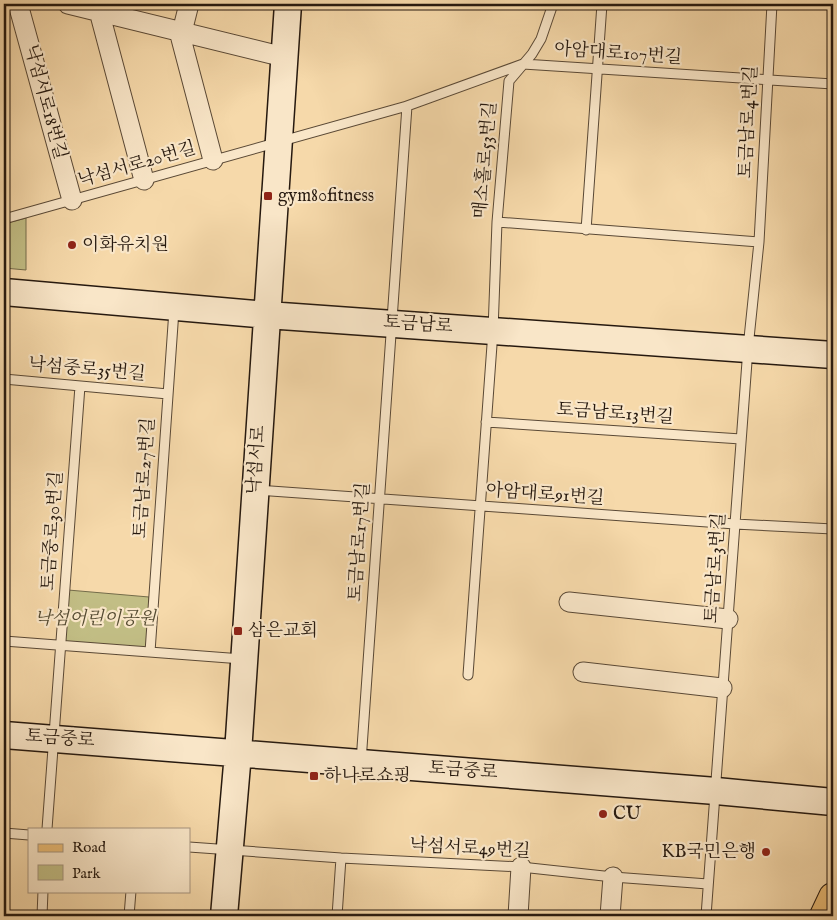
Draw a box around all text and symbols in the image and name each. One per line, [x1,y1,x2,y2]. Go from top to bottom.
street label: 아암대로107번길 [553,38,683,70]
street label: 낙섬서로18번길 [19,42,71,162]
street label: 토금남로4번길 [735,65,763,179]
street label: 매소홀로53번길 [469,100,503,220]
street label: 낙섬서로20번길 [75,137,199,193]
place label: gym80fitness [278,185,374,208]
marker: gym80fitness [262,190,274,202]
place label: 이화유치원 [82,234,169,257]
marker: 이화유치원 [66,239,78,251]
street label: 토금남로 [383,311,453,339]
street label: 낙섬중로35번길 [27,353,147,387]
street label: 토금남로13번길 [555,398,675,430]
street label: 토금남로27번길 [129,417,161,539]
street label: 낙섬서로 [243,425,271,495]
street label: 토금중로30번길 [37,470,69,592]
street label: 아암대로91번길 [485,479,605,511]
street label: 토금남로17번길 [344,482,376,602]
street label: 토금남로3번길 [701,512,731,624]
park label: 낙섬어린이공원 [34,608,157,631]
place label: 삼은교회 [248,620,318,643]
marker: 삼은교회 [232,625,244,637]
street label: 토금중로 [25,725,95,753]
street label: 토금중로 [428,757,498,785]
place label: 하나로쇼핑 [324,765,411,788]
marker: 하나로쇼핑 [308,770,320,782]
place label: CU [613,803,642,826]
marker: CU [597,808,609,820]
legend [28,828,190,892]
street label: 낙섬서로49번길 [409,834,531,864]
text: Road [72,838,107,857]
place label: KB국민은행 [662,841,756,864]
marker: KB국민은행 [760,846,772,858]
text: Park [72,864,102,883]

